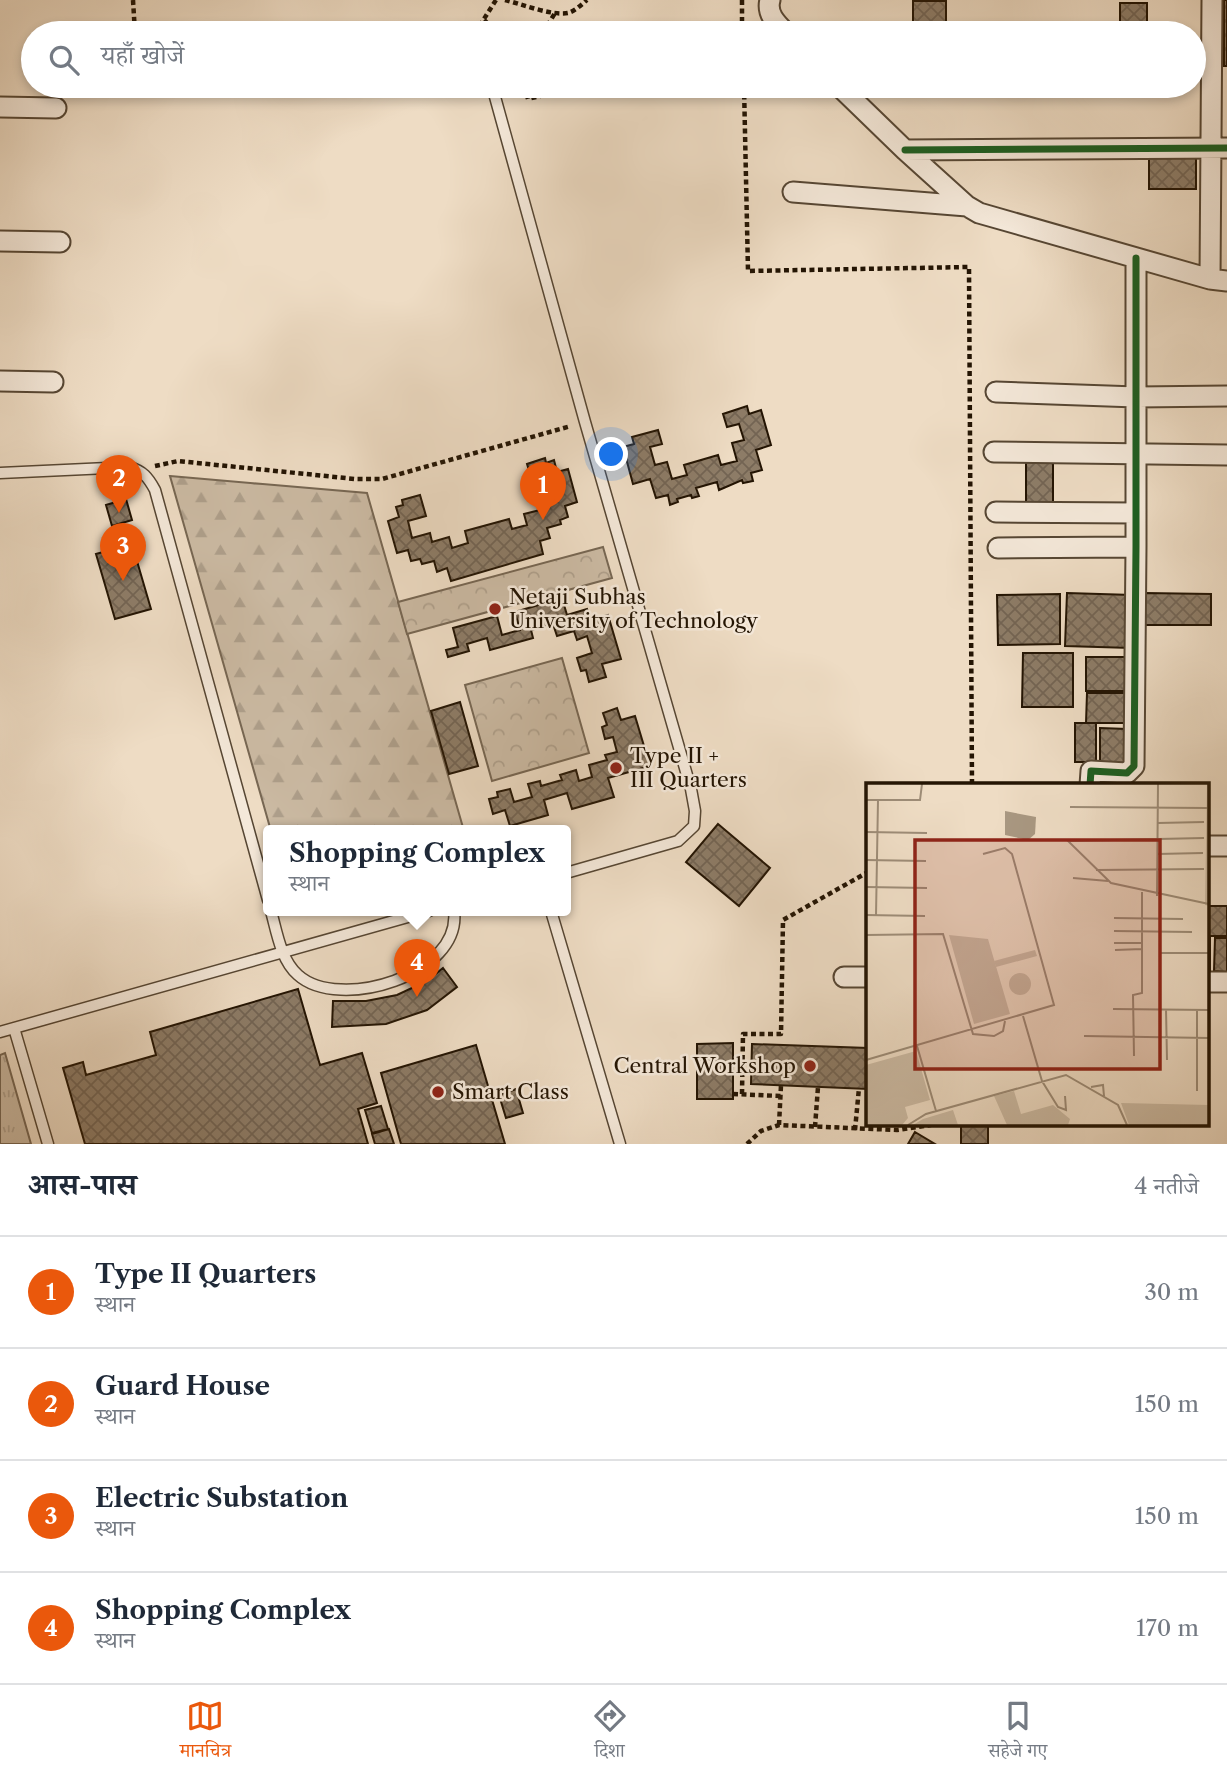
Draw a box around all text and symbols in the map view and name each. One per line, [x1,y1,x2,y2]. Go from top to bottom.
search box [21,21,1206,98]
text: यहाँ खोजें [101,39,184,71]
icon: search [45,41,83,79]
your location [594,437,628,471]
pin: 2 [96,455,142,513]
pin: 1 [520,462,566,520]
pin: 3 [100,523,146,581]
place label: Netaji Subhas University of Technology [509,584,758,633]
marker: Netaji Subhas University of Technology [487,601,503,617]
place label: Type II + III Quarters [630,743,747,792]
marker: Type II + III Quarters [608,760,624,776]
inset map [866,783,1210,1126]
popup [263,825,571,916]
text: Shopping Complex [289,837,545,869]
text: स्थान [289,869,329,897]
pin: 4 [394,939,440,997]
place label: Central Workshop [613,1053,796,1078]
marker: Central Workshop [802,1058,818,1074]
place label: Smart Class [452,1079,569,1104]
marker: Smart Class [430,1084,446,1100]
text: आस-पास [28,1166,137,1203]
text: 4 नतीजे [1134,1172,1199,1200]
text: Type II Quarters [95,1258,316,1290]
text: 1 [46,1278,56,1306]
text: 30 m [1144,1278,1199,1306]
text: स्थान [95,1290,135,1318]
text: Guard House [95,1370,270,1402]
text: 2 [44,1390,58,1418]
text: 150 m [1135,1390,1199,1418]
text: स्थान [95,1402,135,1430]
text: Electric Substation [95,1482,348,1514]
text: 3 [45,1502,58,1530]
text: 150 m [1135,1502,1199,1530]
text: स्थान [95,1514,135,1542]
text: Shopping Complex [95,1594,351,1626]
text: 4 [44,1614,58,1642]
text: 170 m [1136,1614,1199,1642]
text: स्थान [95,1626,135,1654]
tab: मानचित्र [180,1697,231,1769]
tab: दिशा [591,1697,629,1769]
tab: सहेजे गए [988,1697,1047,1769]

